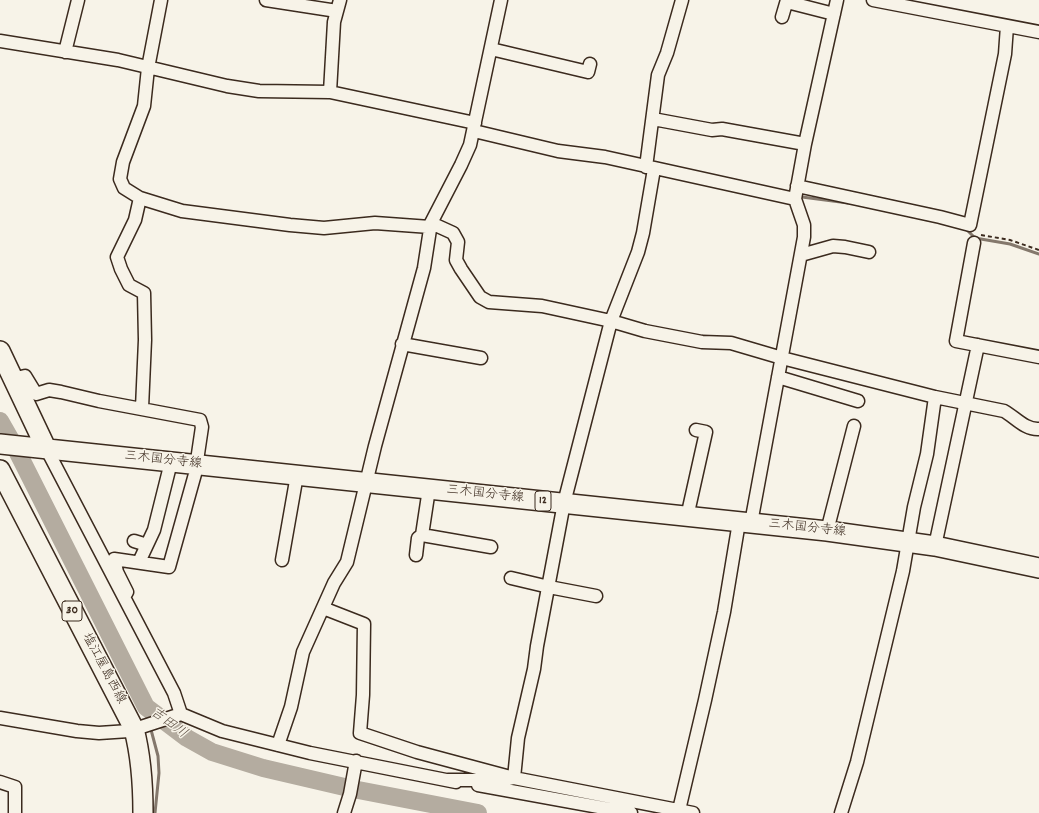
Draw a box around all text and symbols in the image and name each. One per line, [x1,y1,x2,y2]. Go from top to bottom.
street label: 三木国分寺線 [123,449,203,473]
street label: 三木国分寺線 [445,483,525,507]
road number: 12 [535,491,551,511]
street label: 三木国分寺線 [767,517,847,541]
road number: 30 [62,601,82,621]
street label: 塩江屋島西線 [78,631,128,707]
water label: 吉田川 [146,705,190,743]

